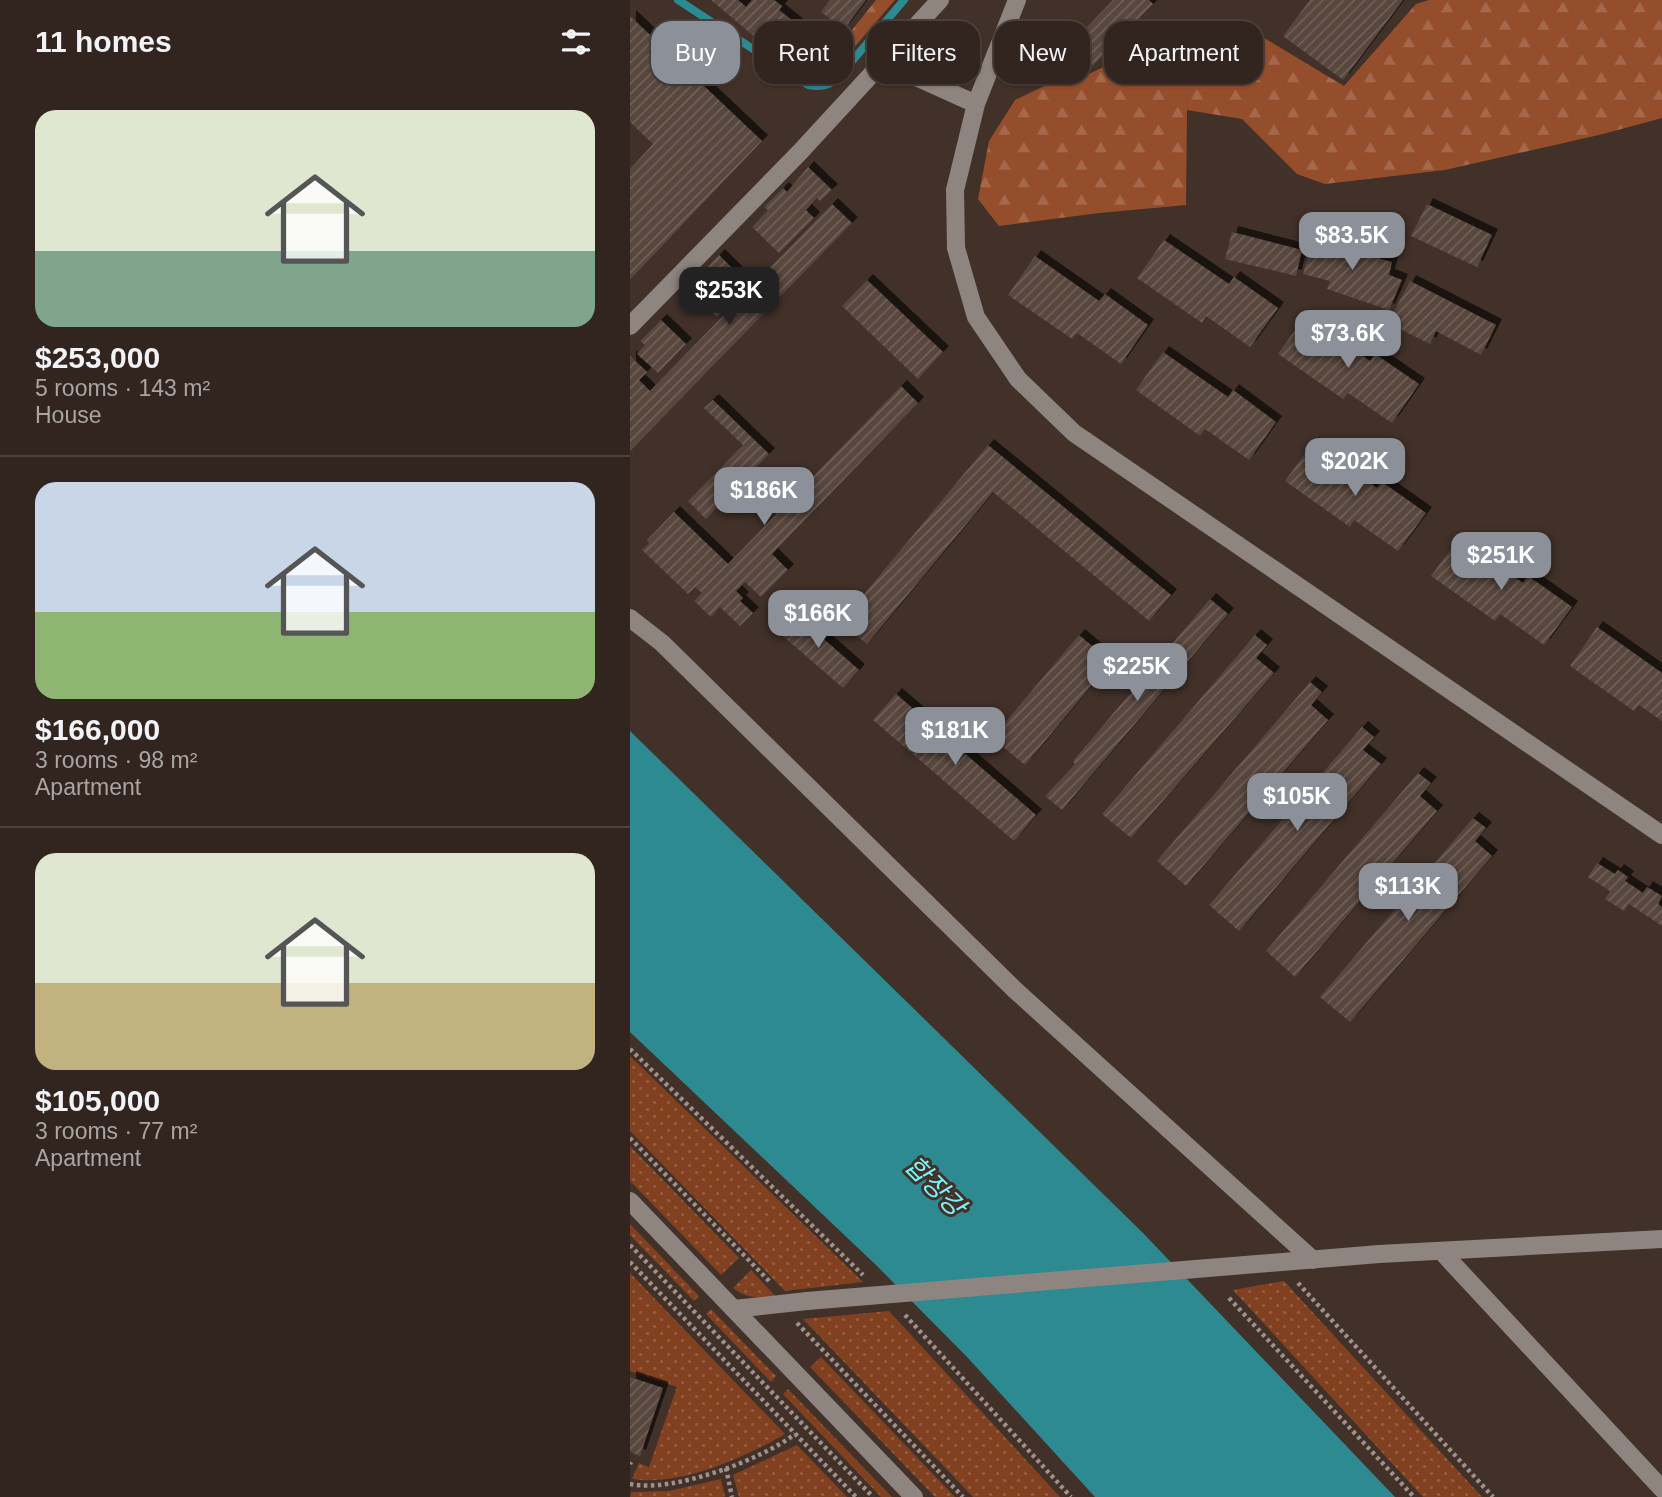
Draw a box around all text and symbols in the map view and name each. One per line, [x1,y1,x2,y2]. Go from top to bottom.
chip: Buy [651,21,740,84]
chip: Rent [754,21,853,84]
chip: Filters [867,21,980,84]
chip: New [994,21,1090,84]
chip: Apartment [1104,21,1263,84]
icon: filters [557,23,595,61]
text: 11 homes [35,25,172,58]
icon: home [252,156,378,282]
pin: $83.5K [1295,212,1409,272]
text: $83.5K [1315,222,1389,248]
pin: $253K [680,268,778,327]
text: $253K [695,277,763,303]
pin: $73.6K [1291,310,1405,370]
text: $73.6K [1311,320,1385,346]
text: $253,000 [35,341,160,374]
text: 5 rooms · 143 m² [35,375,210,401]
text: House [35,402,101,428]
pin: $202K [1306,438,1404,498]
text: $202K [1321,448,1389,474]
pin: $186K [715,468,813,527]
text: $186K [730,477,798,503]
icon: home [252,528,378,654]
pin: $251K [1452,532,1550,592]
text: $251K [1467,542,1535,568]
pin: $166K [769,590,867,650]
text: $166K [784,600,852,626]
pin: $225K [1088,644,1186,703]
text: $225K [1103,653,1171,679]
pin: $181K [906,708,1004,767]
text: $166,000 [35,713,160,746]
text: $181K [921,717,989,743]
text: 3 rooms · 98 m² [35,747,197,773]
text: Apartment [35,774,141,800]
pin: $105K [1248,774,1346,833]
text: $105K [1263,783,1331,809]
pin: $113K [1359,864,1457,923]
text: $113K [1375,873,1441,899]
icon: home [252,899,378,1025]
text: $105,000 [35,1084,160,1117]
text: 3 rooms · 77 m² [35,1118,197,1144]
text: Apartment [35,1145,141,1171]
water label: 합장강 [899,1150,973,1224]

